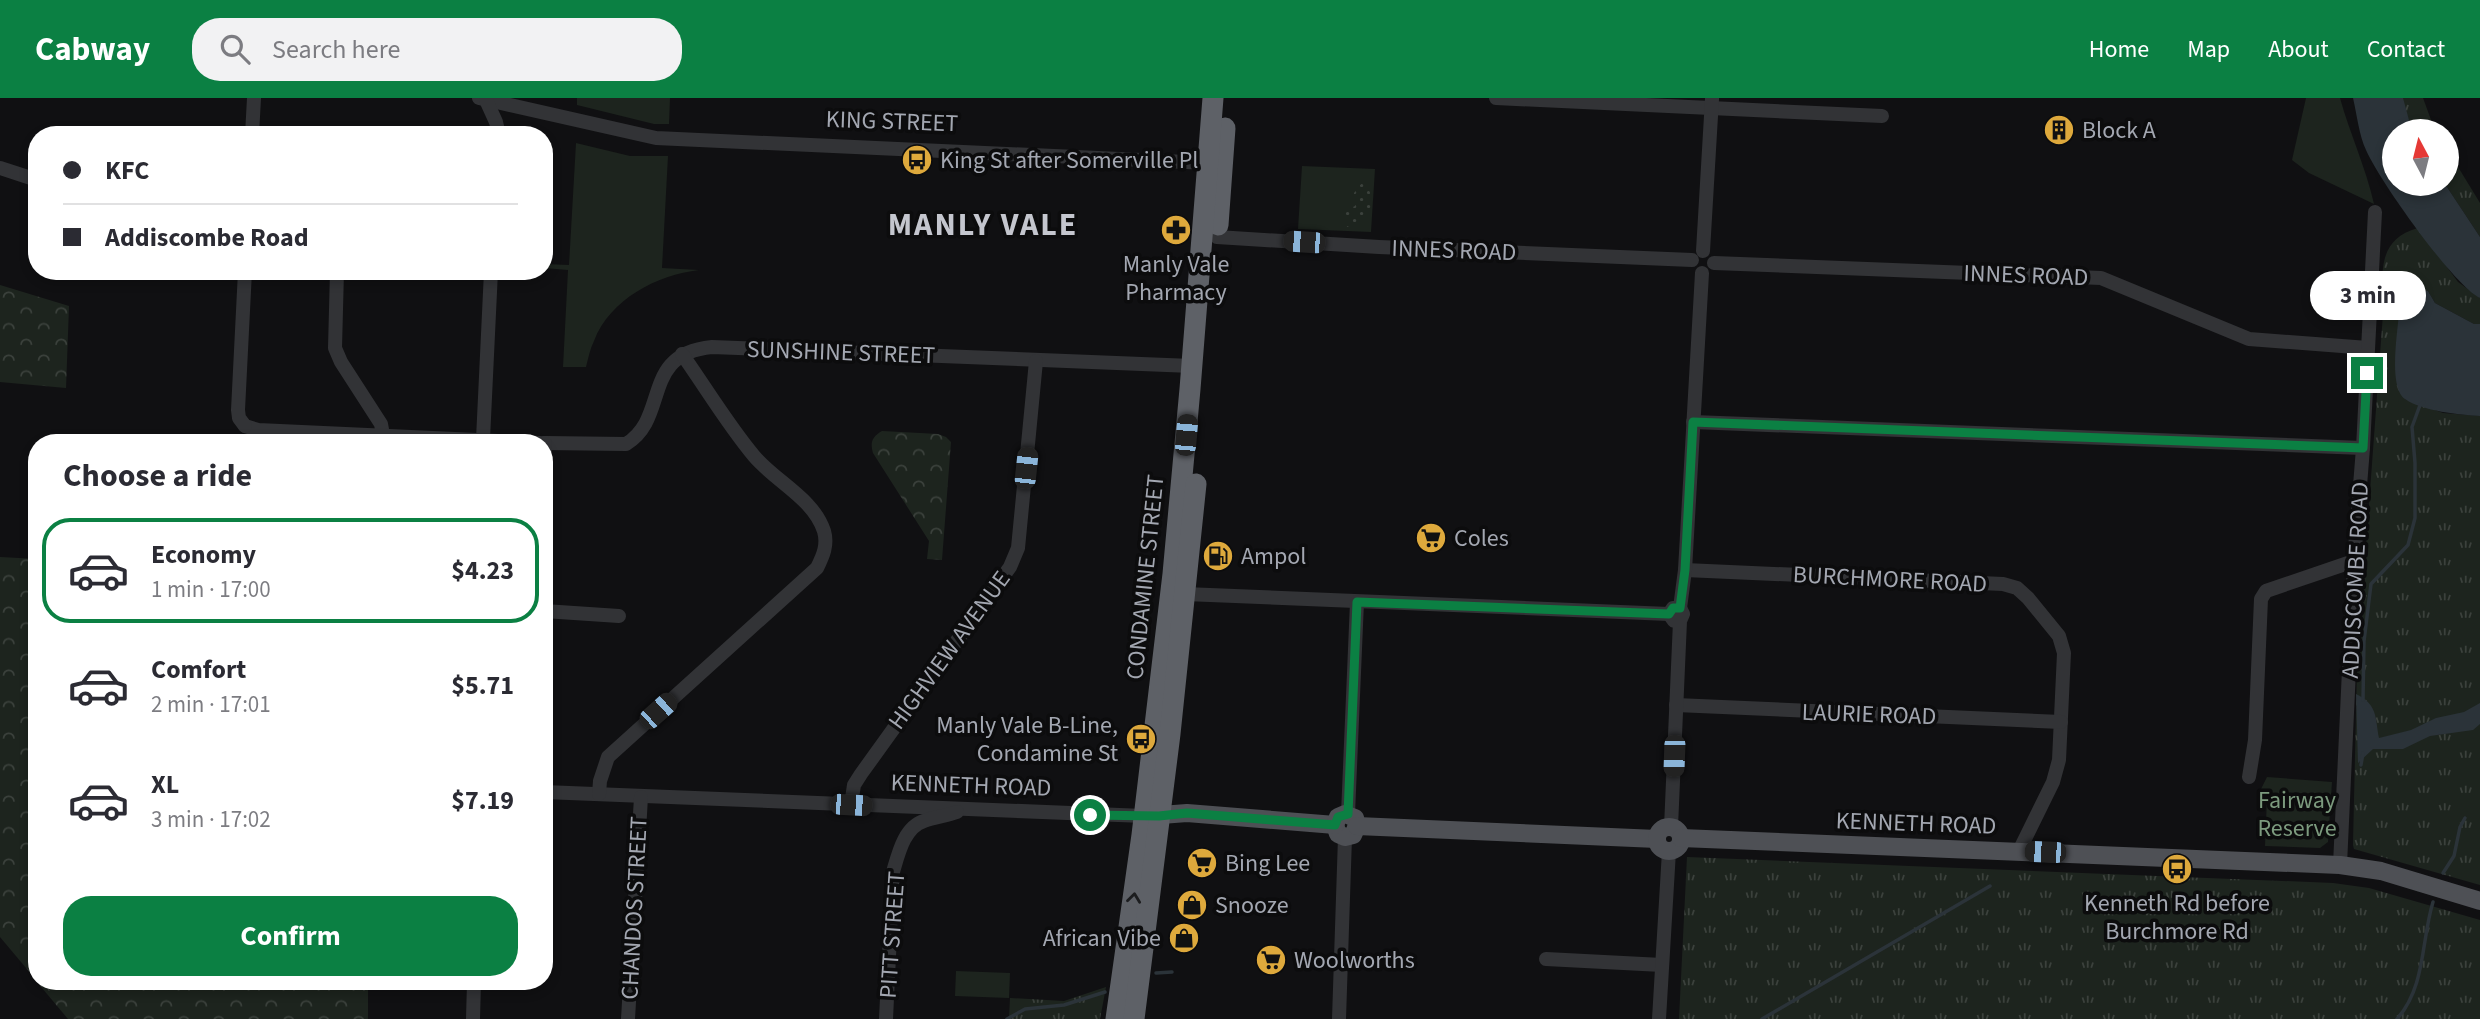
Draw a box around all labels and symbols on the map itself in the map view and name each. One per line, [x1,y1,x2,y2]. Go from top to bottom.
street label: KING STREET [825,102,959,141]
building icon: Block A [2042,113,2076,147]
place label: Block A [2082,113,2156,148]
north arrow [2382,119,2459,196]
bus stop icon: King St after Somerville Pl [900,143,934,177]
place label: King St after Somerville Pl [940,143,1198,178]
district label: MANLY VALE [888,202,1078,248]
pharmacy icon: Manly Vale Pharmacy [1159,213,1193,247]
car [1283,230,1326,254]
street label: INNES ROAD [1391,231,1517,270]
place label: Manly Vale Pharmacy [1123,247,1229,310]
street label: INNES ROAD [1963,256,2089,295]
callout: 3 min [2309,272,2425,320]
street label: SUNSHINE STREET [746,332,936,373]
route end [2351,357,2383,389]
car [1174,413,1199,457]
car [1014,446,1039,490]
street label: CONDAMINE STREET [1117,473,1174,681]
street label: ADDISCOMBE ROAD [2333,481,2378,679]
supermarket icon: Coles [1414,521,1448,555]
place label: Coles [1454,521,1509,556]
fuel station icon: Ampol [1201,539,1235,573]
place label: Ampol [1241,539,1306,574]
street label: BURCHMORE ROAD [1792,557,1988,602]
street label: HIGHVIEW AVENUE [880,564,1019,737]
car [636,689,681,733]
street label: LAURIE ROAD [1801,695,1937,734]
place label: Manly Vale B-Line, Condamine St [936,708,1118,771]
bus stop icon: Manly Vale B-Line, Condamine St [1124,722,1158,756]
car [1663,735,1686,777]
street label: KENNETH ROAD [890,765,1052,806]
park label: Fairway Reserve [2257,783,2337,846]
car [830,793,873,817]
route start [1074,799,1106,831]
street label: KENNETH ROAD [1835,803,1997,844]
street label: CHANDOS STREET [612,815,657,1000]
car [2024,841,2067,863]
supermarket icon: Bing Lee [1185,846,1219,880]
place label: Bing Lee [1225,846,1310,881]
bus stop icon: Kenneth Rd before Burchmore Rd [2160,852,2194,886]
street label: PITT STREET [871,870,914,1000]
place label: Kenneth Rd before Burchmore Rd [2084,886,2270,949]
shop icon: Snooze [1175,888,1209,922]
place label: Snooze [1215,888,1289,923]
one-way arrow [1126,892,1141,904]
place label: African Vibe [1043,921,1161,956]
shop icon: African Vibe [1167,921,1201,955]
supermarket icon: Woolworths [1254,943,1288,977]
place label: Woolworths [1294,943,1415,978]

